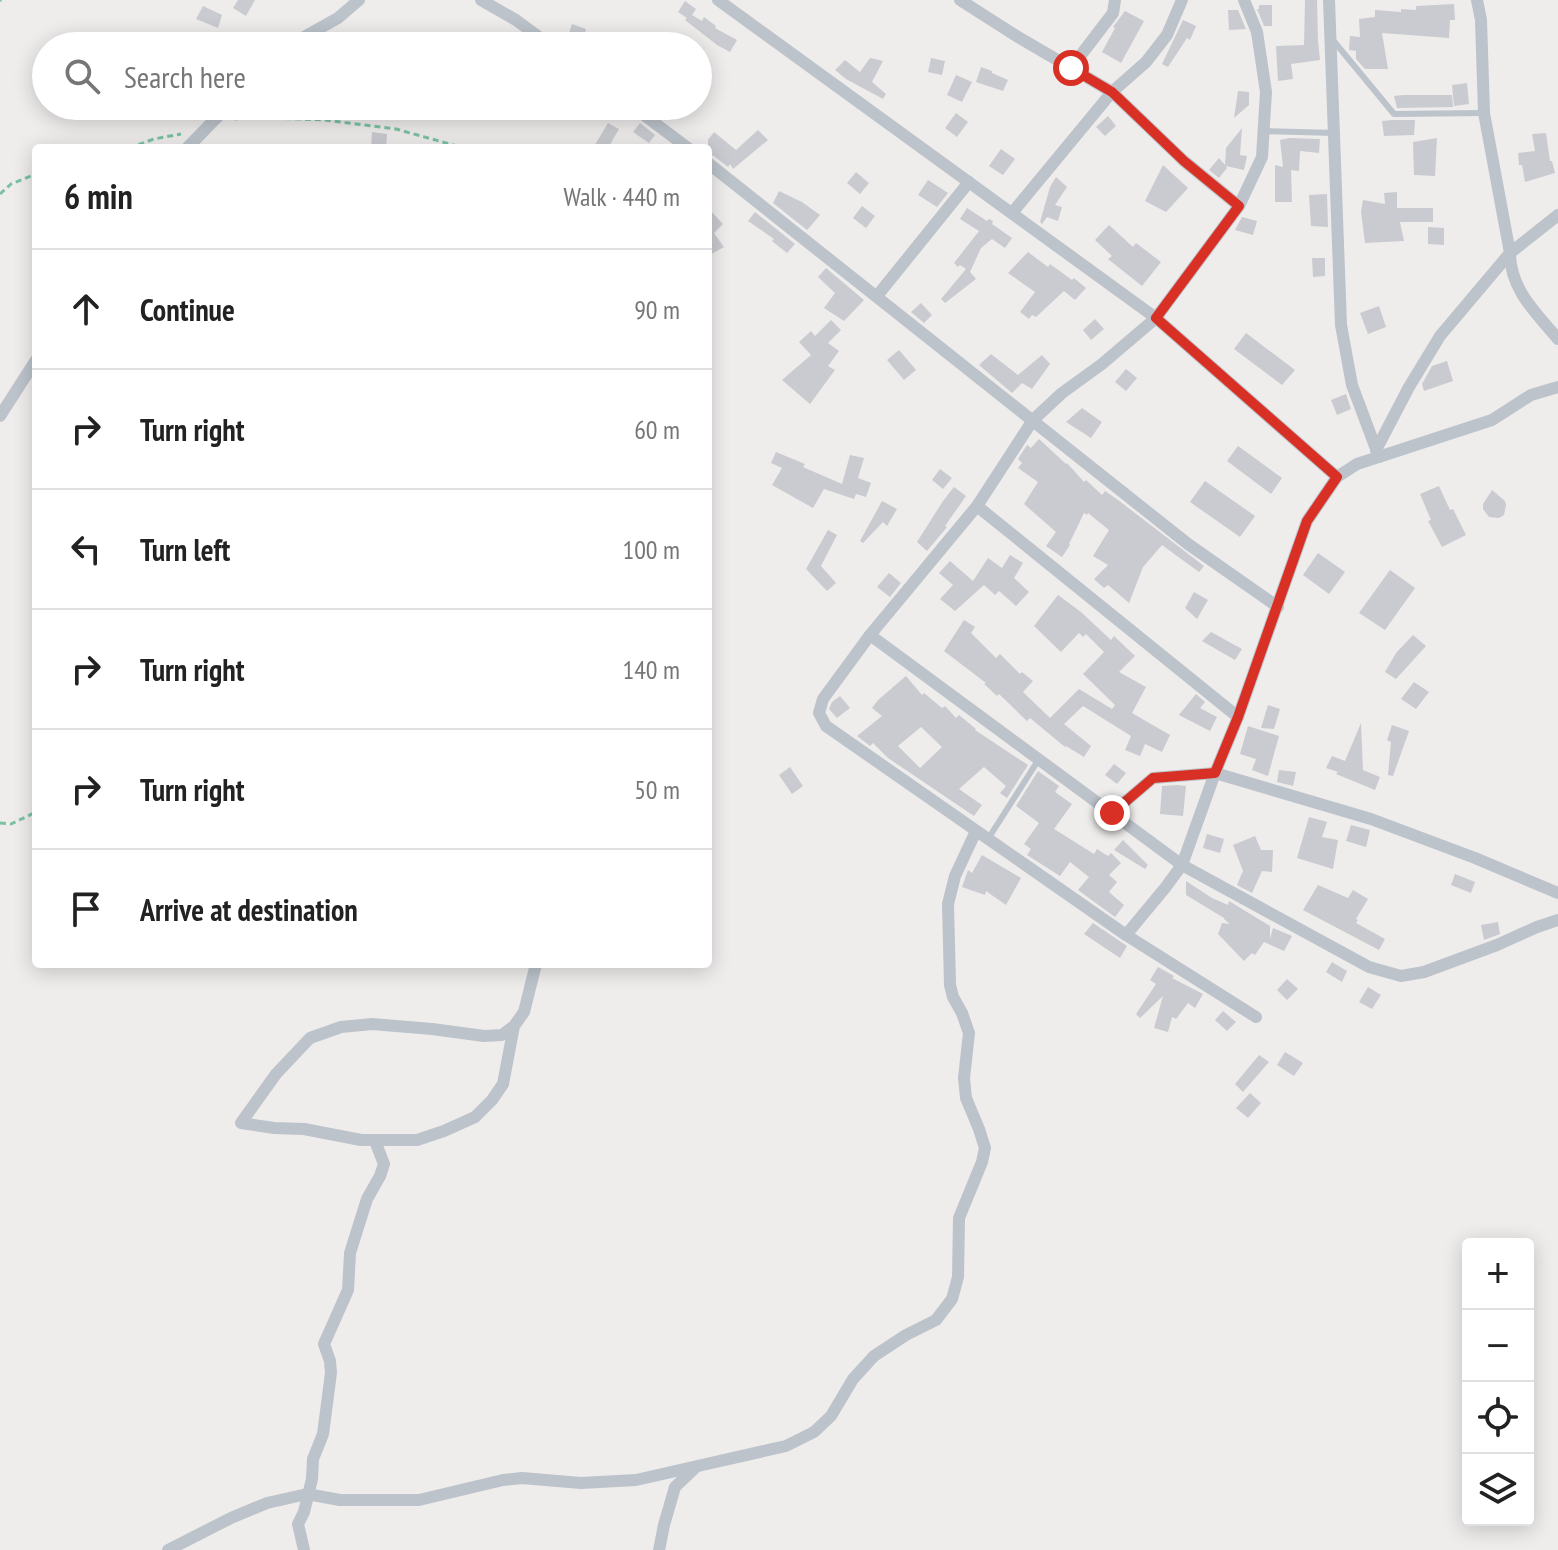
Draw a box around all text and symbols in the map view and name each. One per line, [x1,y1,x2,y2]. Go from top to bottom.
search box [32,32,712,120]
route start [1053,50,1089,86]
icon: search [60,54,104,98]
text: Search here [124,57,246,96]
text: 6 min [64,174,133,218]
text: Walk · 440 m [563,180,680,213]
icon: ahead [64,287,108,331]
text: Continue [140,290,235,329]
text: 90 m [634,293,680,326]
icon: right [64,407,108,451]
text: Turn right [140,410,244,449]
text: 60 m [634,413,680,446]
icon: left [64,527,108,571]
text: Turn left [140,530,230,569]
text: 100 m [622,533,680,566]
icon: right [64,647,108,691]
text: Turn right [140,650,244,689]
text: 140 m [622,653,680,686]
icon: right [64,767,108,811]
text: Turn right [140,770,244,809]
text: 50 m [634,773,680,806]
route end [1094,795,1130,831]
icon: arrive [64,887,108,931]
text: Arrive at destination [140,890,358,929]
map controls [1462,1238,1534,1526]
button: + [1462,1238,1534,1310]
button: − [1462,1310,1534,1382]
button: locate [1462,1382,1534,1454]
button: layers [1462,1454,1534,1526]

